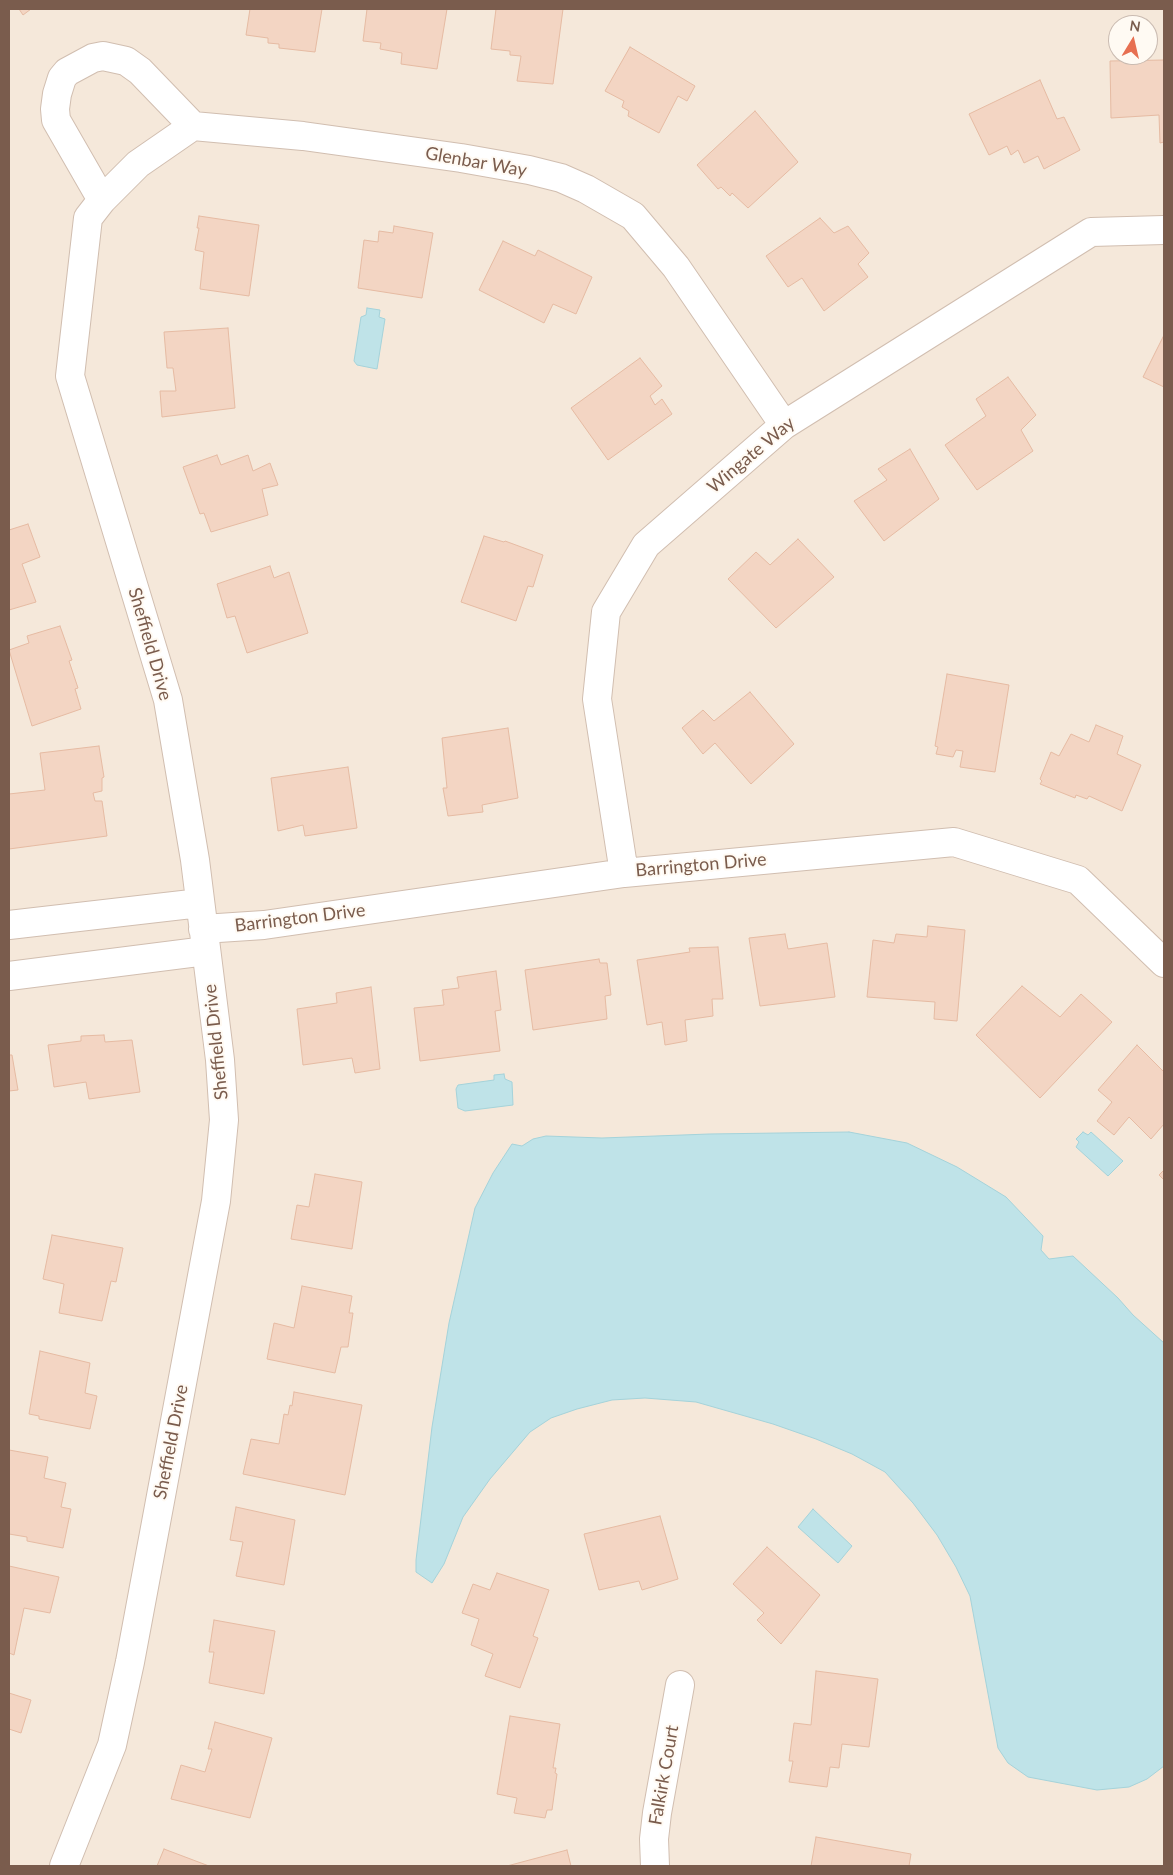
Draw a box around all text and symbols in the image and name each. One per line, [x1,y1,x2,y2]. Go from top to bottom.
north arrow [1108,15,1158,65]
text: N [1129,16,1142,35]
street label: Glenbar Way [424,142,528,182]
street label: Wingate Way [703,412,799,498]
street label: Sheffield Drive [124,585,176,703]
street label: Barrington Drive [635,849,767,881]
street label: Barrington Drive [233,899,367,937]
street label: Sheffield Drive [199,983,233,1101]
street label: Sheffield Drive [149,1383,193,1501]
street label: Falkirk Court [645,1723,683,1827]

